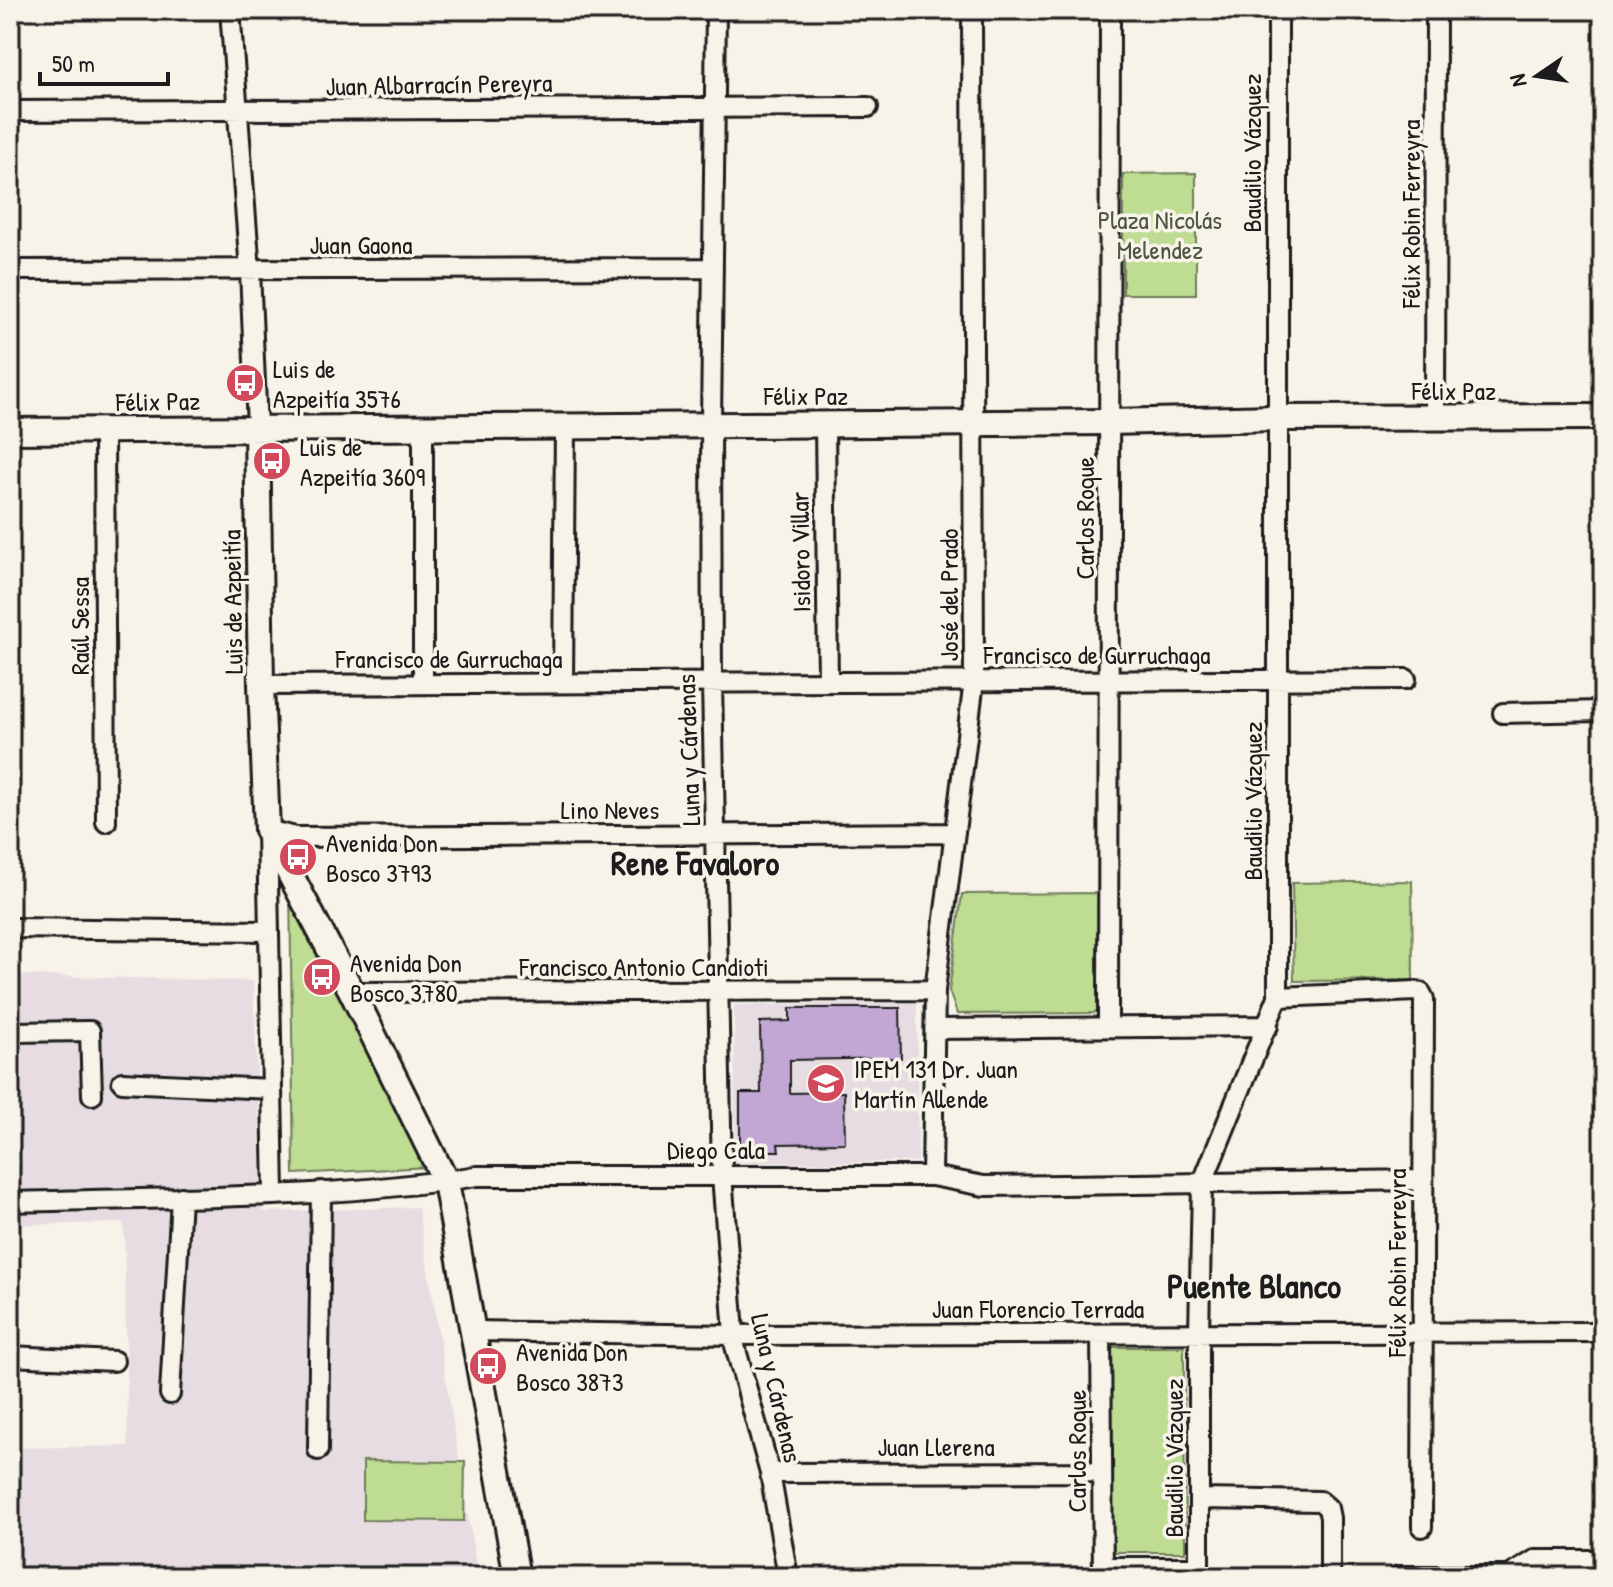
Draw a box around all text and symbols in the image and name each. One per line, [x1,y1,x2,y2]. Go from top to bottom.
scale bar [40,36,168,86]
north arrow [1497,36,1577,116]
text: 50 m [52,47,95,79]
street label: Juan Albarracín Pereyra [325,65,553,103]
text: N [1502,71,1533,90]
street label: Baudilio Vázquez [1234,74,1269,232]
street label: Félix Robin Ferreyra [1393,120,1428,309]
park label: Plaza Nicolás Melendez [1098,202,1222,267]
street label: Juan Gaona [309,227,413,262]
place label: Luis de Azpeitía 3576 [273,351,401,416]
bus stop icon: Luis de Azpeitía 3576 [224,362,266,404]
street label: Félix Paz [1411,373,1496,408]
street label: Félix Paz [763,378,848,413]
street label: Félix Paz [115,383,200,419]
place label: Luis de Azpeitía 3609 [300,429,425,494]
bus stop icon: Luis de Azpeitía 3609 [251,440,293,482]
street label: Carlos Roque [1067,457,1102,579]
street label: Isidoro Villar [781,491,819,613]
street label: José del Prado [931,528,966,662]
street label: Luis de Azpeitía [213,529,251,675]
street label: Raúl Sessa [62,577,97,675]
street label: Francisco de Gurruchaga [983,637,1210,672]
street label: Francisco de Gurruchaga [335,641,562,676]
street label: Luna y Cárdenas [668,673,708,827]
street label: Baudilio Vázquez [1235,722,1270,880]
street label: Lino Neves [561,792,659,827]
place label: Avenida Don Bosco 3793 [326,825,438,890]
bus stop icon: Avenida Don Bosco 3793 [277,836,319,878]
district label: Rene Favaloro [611,840,779,886]
place label: Avenida Don Bosco 3780 [350,945,462,1010]
street label: Francisco Antonio Candioti [518,949,769,984]
bus stop icon: Avenida Don Bosco 3780 [301,956,343,998]
place label: IPEM 131 Dr. Juan Martín Allende [854,1051,1018,1116]
school or university icon: IPEM 131 Dr. Juan Martín Allende [805,1062,847,1104]
street label: Diego Cala [667,1132,765,1167]
street label: Félix Robin Ferreyra [1379,1169,1414,1358]
district label: Puente Blanco [1167,1263,1341,1309]
street label: Juan Florencio Terrada [932,1291,1144,1326]
street label: Luna y Cárdenas [743,1310,811,1466]
place label: Avenida Don Bosco 3873 [516,1334,628,1399]
bus stop icon: Avenida Don Bosco 3873 [467,1345,509,1387]
street label: Baudilio Vázquez [1156,1379,1191,1537]
street label: Carlos Roque [1059,1390,1094,1512]
street label: Juan Llerena [877,1429,995,1464]

